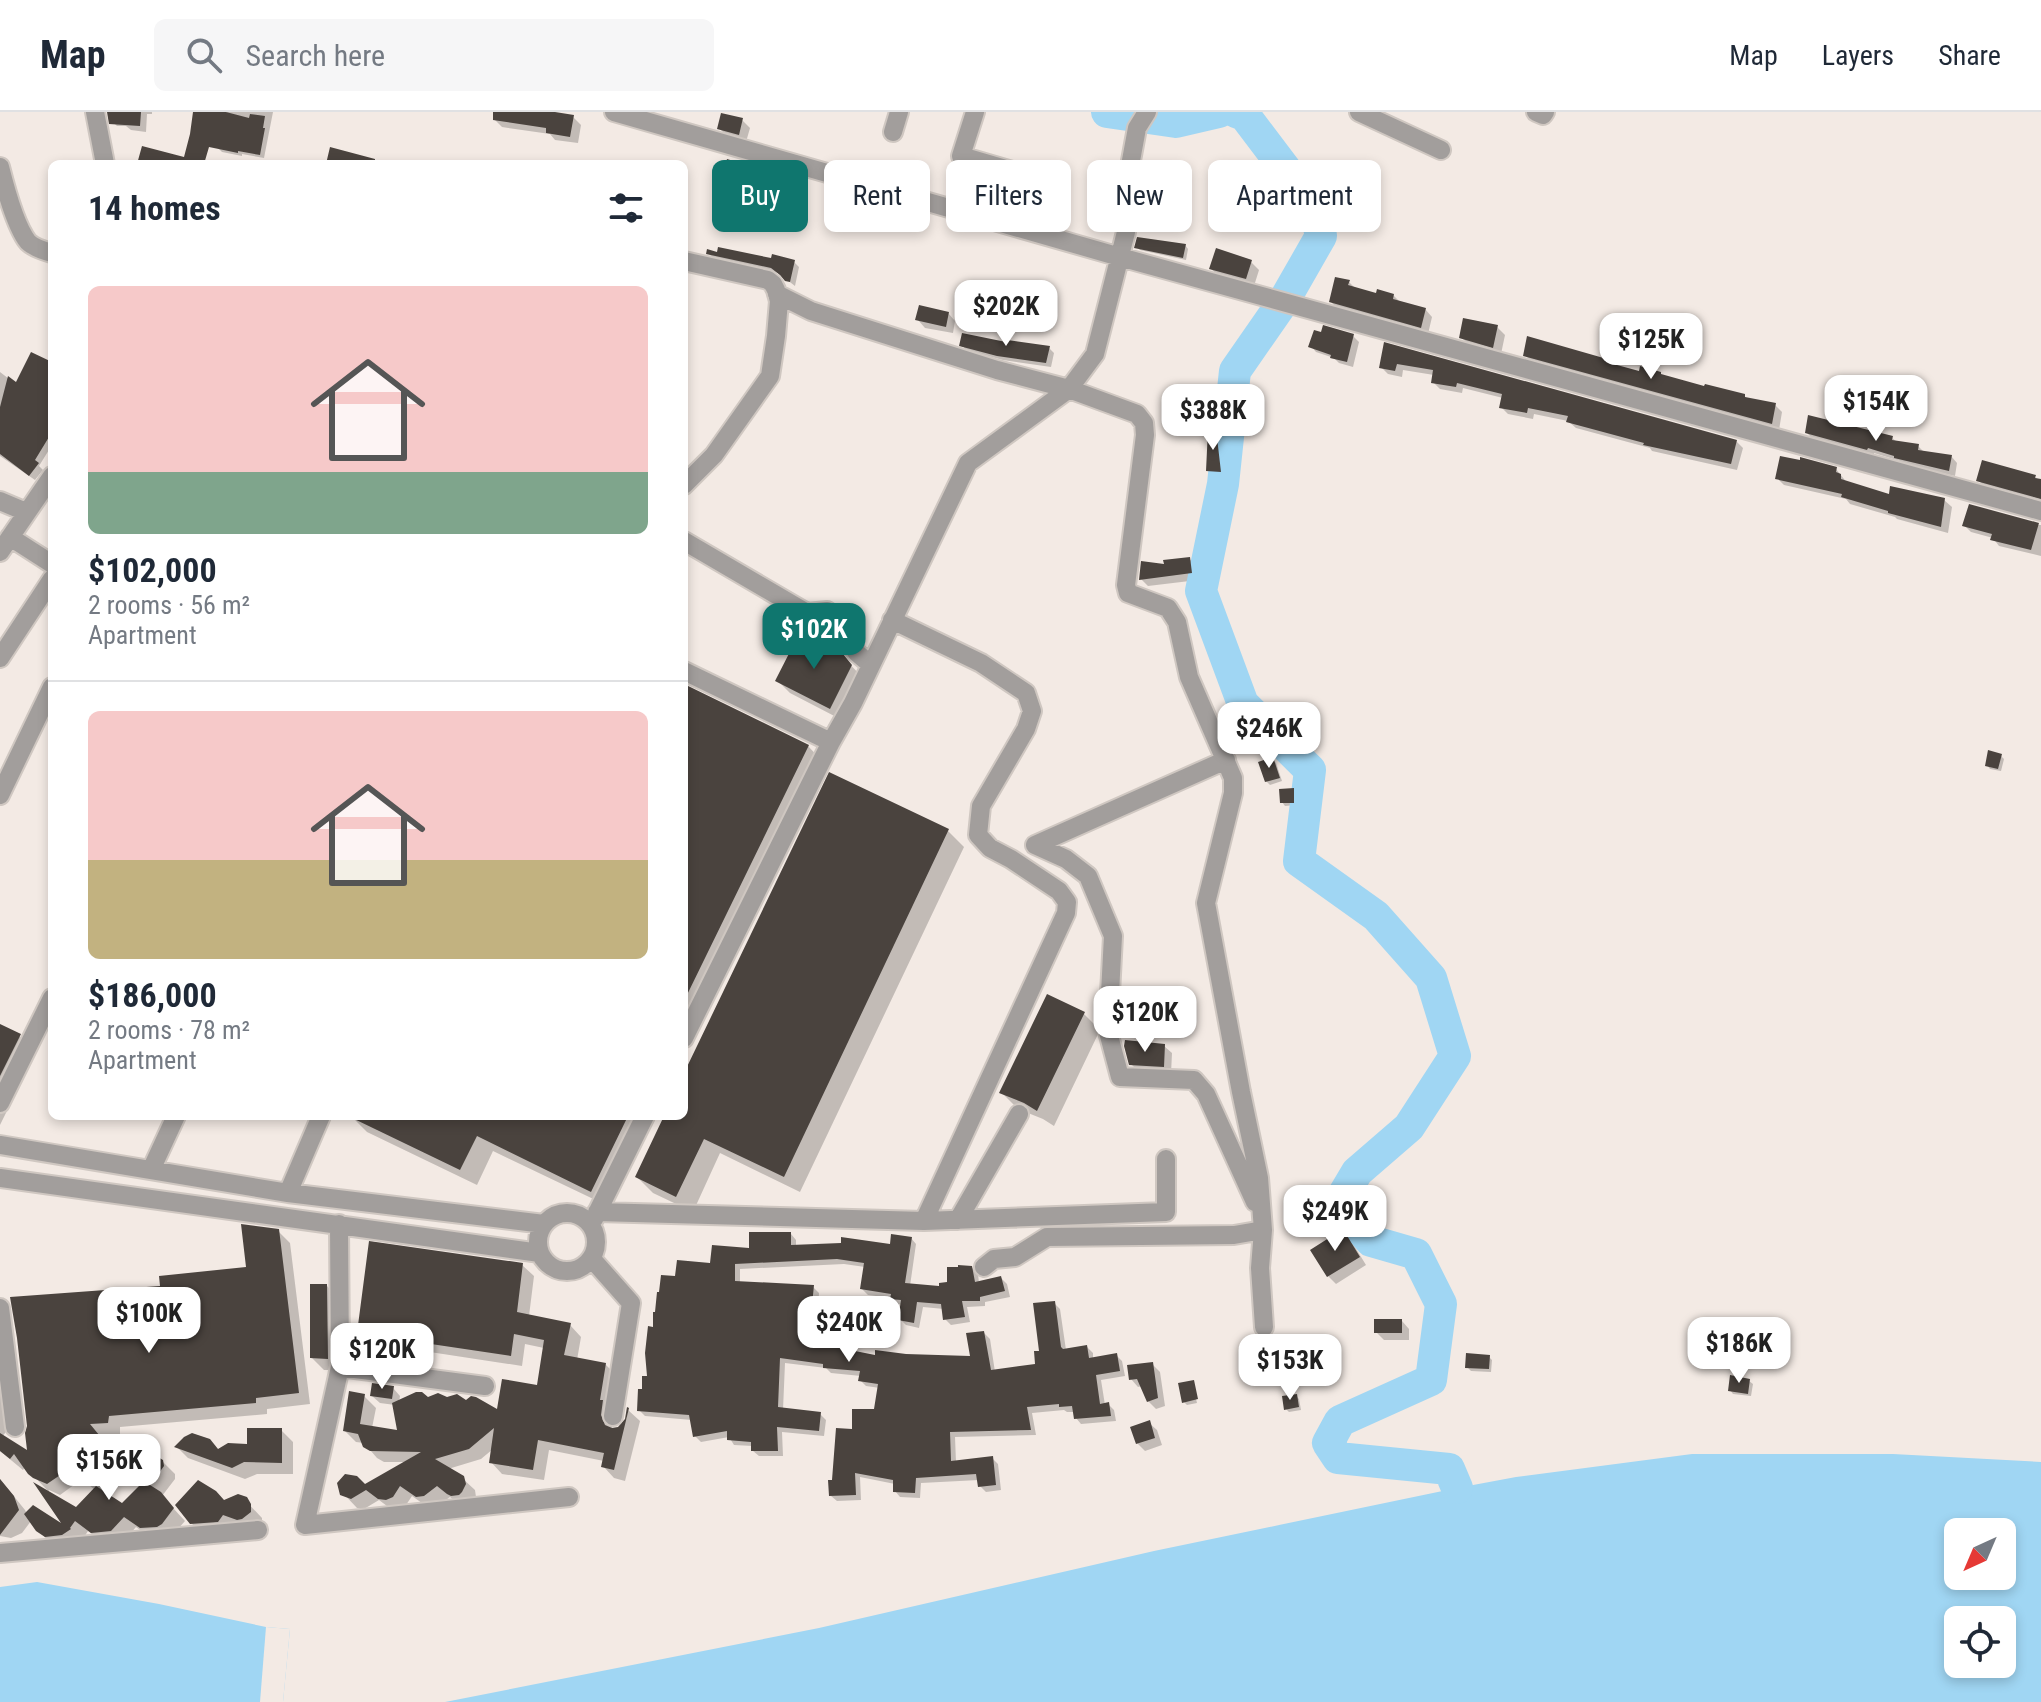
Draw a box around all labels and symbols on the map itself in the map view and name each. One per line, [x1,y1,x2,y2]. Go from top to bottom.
pin: $202K [950,280,1062,348]
pin: $125K [1595,313,1707,381]
pin: $154K [1820,375,1932,443]
pin: $388K [1157,384,1269,452]
pin: $102K [758,603,870,671]
pin: $246K [1213,702,1325,770]
pin: $120K [1089,986,1201,1054]
pin: $249K [1279,1185,1391,1253]
pin: $100K [93,1287,205,1355]
pin: $240K [793,1296,905,1364]
pin: $186K [1683,1317,1795,1385]
pin: $120K [326,1323,438,1391]
pin: $153K [1234,1334,1346,1402]
pin: $156K [53,1434,165,1502]
north arrow [1944,1518,2016,1590]

